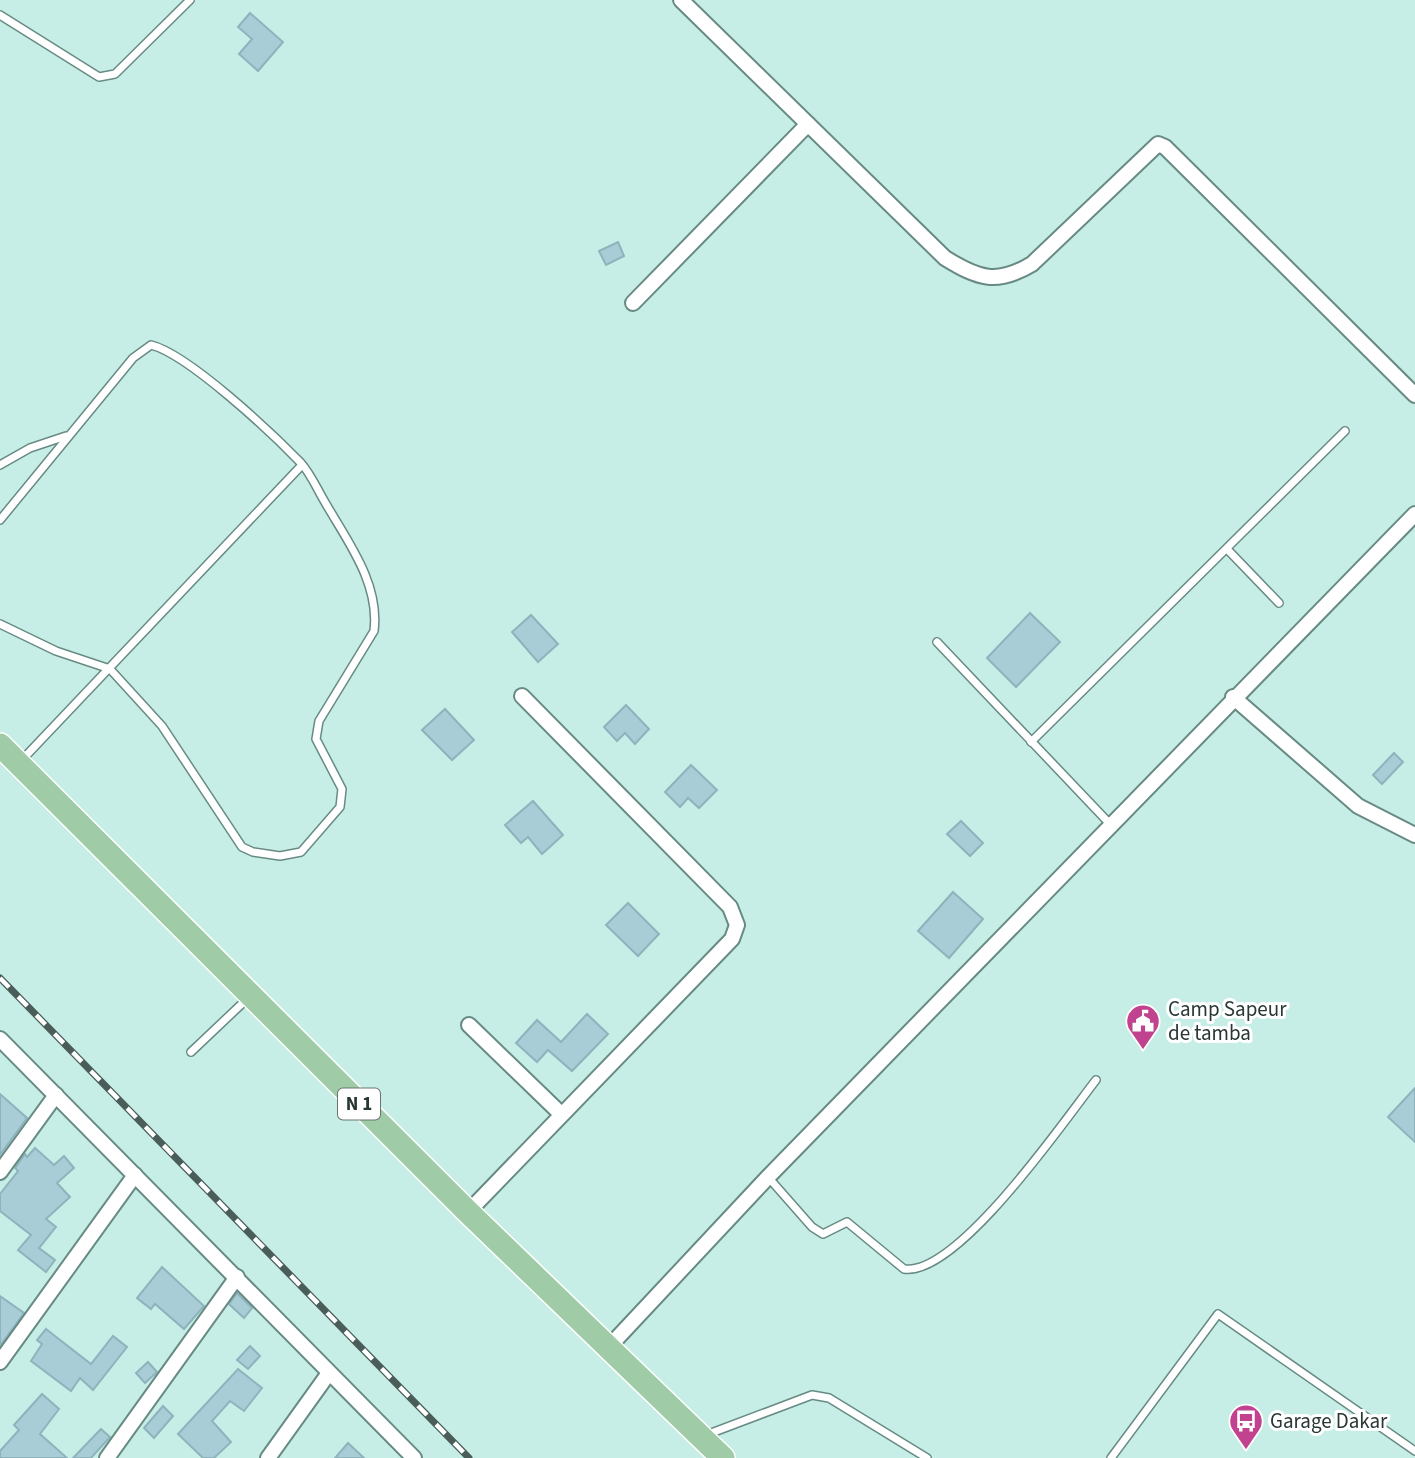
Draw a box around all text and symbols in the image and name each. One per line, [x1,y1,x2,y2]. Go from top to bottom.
place label: Camp Sapeur de tamba [1168,994,1287,1048]
public building icon: Camp Sapeur de tamba [1124,1002,1162,1051]
road number: N 1 [338,1088,380,1120]
bus stop icon: Garage Dakar [1227,1402,1265,1451]
place label: Garage Dakar [1270,1406,1388,1436]

